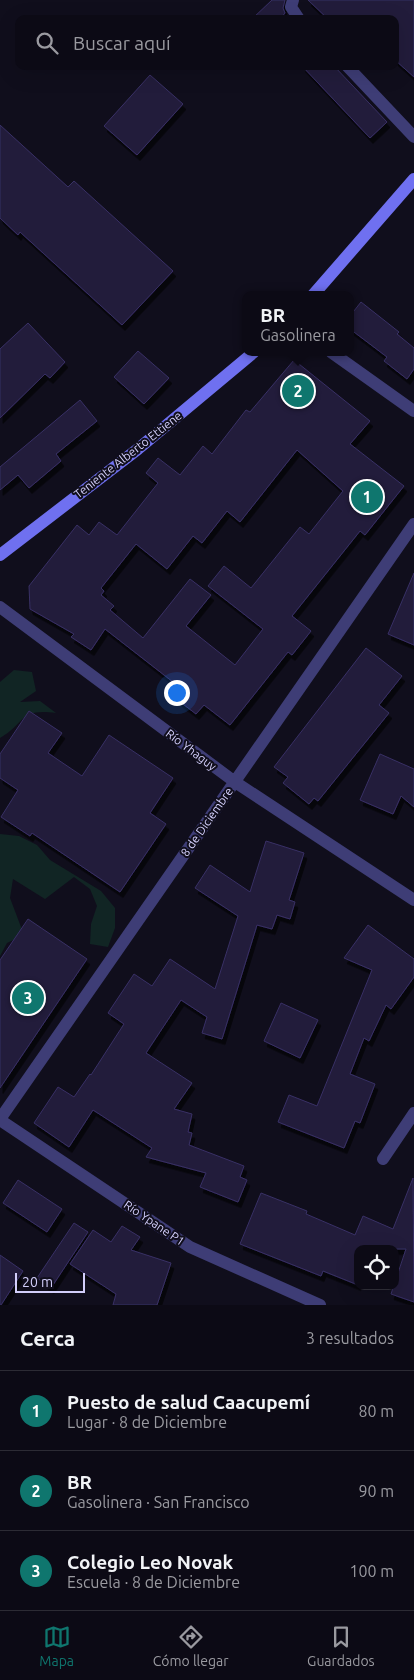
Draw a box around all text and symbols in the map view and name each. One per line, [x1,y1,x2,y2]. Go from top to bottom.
search box [15,15,399,70]
icon: search [33,29,61,57]
text: Buscar aquí [73,32,171,54]
popup [242,291,354,356]
text: BR [260,304,285,326]
text: Gasolinera [260,326,336,344]
pin: 2 [282,372,314,410]
street label: Teniente Alberto Ettiene [71,409,184,501]
pin: 1 [351,478,383,516]
your location [164,680,190,706]
street label: Río Yhaguy [164,726,219,773]
street label: 8 de Diciembre [178,785,235,859]
pin: 3 [12,979,44,1017]
street label: Río Ypane P1 [122,1198,187,1248]
map controls [354,1245,399,1290]
button: locate [354,1245,399,1290]
scale bar [15,1270,85,1293]
text: 20 m [22,1274,53,1290]
text: Cerca [20,1326,75,1350]
text: 3 resultados [306,1329,394,1347]
text: Puesto de salud Caacupemí [67,1391,310,1413]
text: 1 [31,1402,41,1420]
text: 80 m [358,1402,394,1420]
text: Lugar · 8 de Diciembre [67,1413,227,1431]
text: BR [67,1471,92,1493]
text: 2 [31,1482,41,1500]
text: 90 m [358,1482,394,1500]
text: Gasolinera · San Francisco [67,1493,250,1511]
text: Colegio Leo Novak [67,1551,233,1573]
text: 3 [31,1562,41,1580]
text: 100 m [349,1562,394,1580]
text: Escuela · 8 de Diciembre [67,1573,240,1591]
tab: Mapa [39,1623,74,1669]
tab: Cómo llegar [153,1623,229,1669]
tab: Guardados [307,1623,375,1669]

